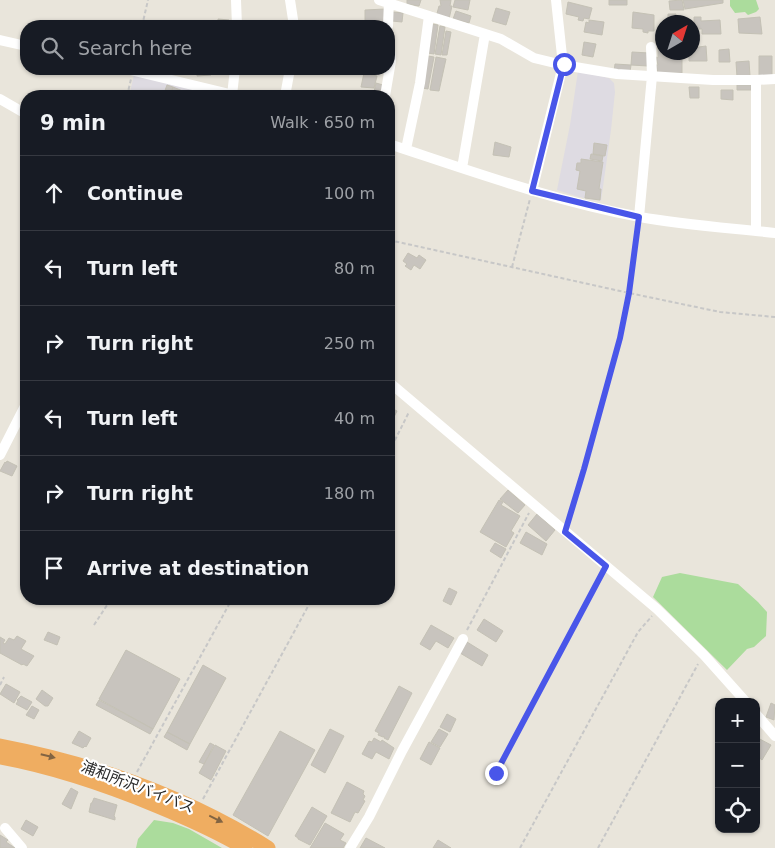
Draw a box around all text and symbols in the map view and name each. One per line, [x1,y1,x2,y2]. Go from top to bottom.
north arrow [655,15,700,60]
search box [20,20,395,75]
icon: search [38,34,66,62]
text: Search here [78,37,192,59]
route start [553,53,576,76]
text: 9 min [40,111,106,135]
text: Walk · 650 m [270,113,375,132]
icon: ahead [40,179,68,207]
text: Continue [87,182,183,204]
text: 100 m [324,184,375,203]
icon: left [40,254,68,282]
text: Turn left [87,257,178,279]
text: 80 m [334,259,375,278]
icon: right [40,329,68,357]
text: Turn right [87,332,193,354]
text: 250 m [324,334,375,353]
icon: left [40,404,68,432]
text: Turn left [87,407,178,429]
text: 40 m [334,409,375,428]
icon: right [40,479,68,507]
text: Turn right [87,482,193,504]
text: 180 m [324,484,375,503]
icon: arrive [40,554,68,582]
text: Arrive at destination [87,557,309,579]
map controls [715,698,760,833]
button: + [715,698,760,743]
button: − [715,743,760,788]
one-way arrow [40,752,55,760]
street label: 浦和所沢バイパス [79,757,197,817]
route end [485,762,508,785]
button: locate [715,788,760,833]
one-way arrow [209,815,223,823]

